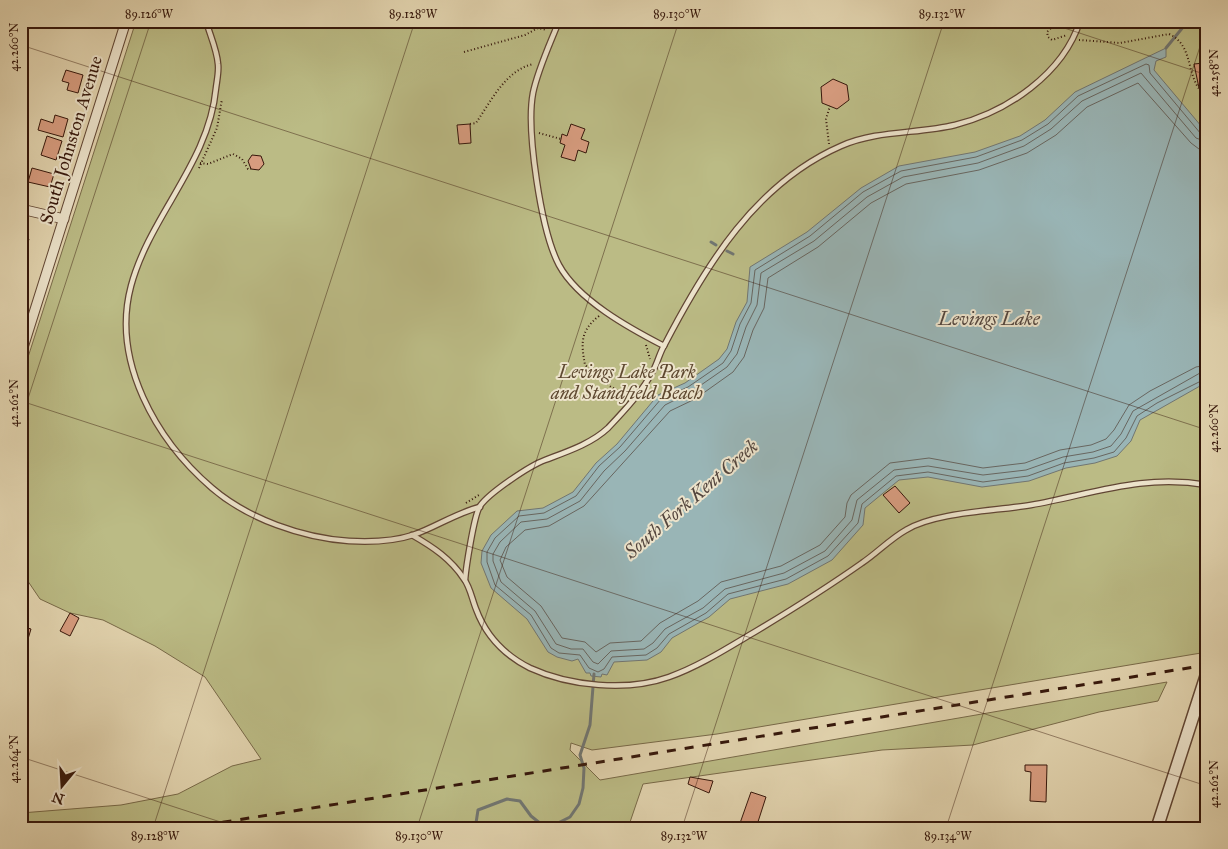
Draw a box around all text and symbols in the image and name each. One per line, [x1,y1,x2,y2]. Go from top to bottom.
text: 89.126°W [125,7,174,21]
text: 89.128°W [389,7,438,21]
text: 89.130°W [653,7,701,21]
text: 89.132°W [919,7,966,21]
text: 42.260°N [7,23,21,71]
text: 42.258°N [1207,49,1221,97]
street label: South Johnston Avenue [35,53,108,227]
water label: Levings Lake [937,307,1041,330]
park label: Levings Lake Park and Standfield Beach [550,361,703,404]
text: 42.262°N [7,379,21,427]
text: 42.260°N [1207,404,1221,452]
water label: South Fork Kent Creek [619,434,763,564]
text: 42.264°N [7,735,21,783]
text: 42.262°N [1207,760,1221,808]
north arrow [38,762,88,812]
text: N [50,788,66,808]
text: 89.128°W [131,829,180,843]
text: 89.130°W [395,829,443,843]
text: 89.132°W [661,829,708,843]
text: 89.134°W [924,829,972,843]

